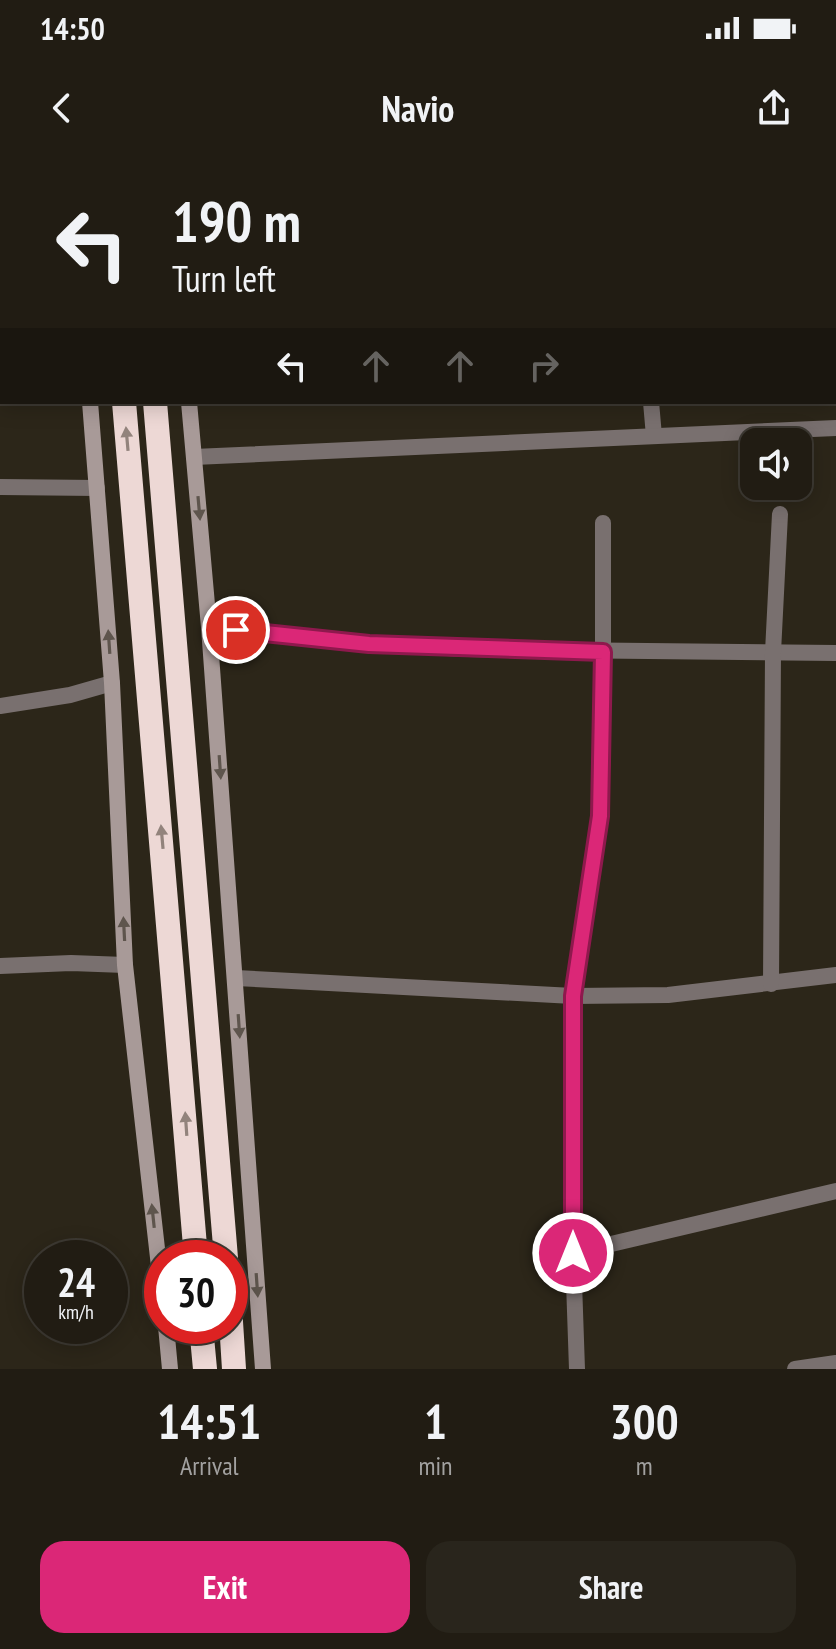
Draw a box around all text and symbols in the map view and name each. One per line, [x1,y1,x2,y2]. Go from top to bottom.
text: 14:50 [40,9,105,48]
text: Navio [382,85,454,132]
icon: back [40,86,84,130]
icon: share [752,86,796,130]
text: 190 m [172,185,301,257]
icon: left [40,192,144,296]
text: Turn left [172,255,276,302]
icon: left [270,344,314,388]
icon: ahead [354,344,398,388]
icon: ahead [438,344,482,388]
icon: right [522,344,566,388]
one-way arrow [121,426,134,451]
map controls [740,428,812,500]
button: sound [740,428,812,500]
one-way arrow [192,495,205,520]
pin [202,596,270,664]
icon: arrive [214,608,258,652]
one-way arrow [102,629,115,654]
one-way arrow [214,755,227,780]
one-way arrow [155,824,168,849]
one-way arrow [117,916,130,941]
one-way arrow [233,1014,246,1039]
one-way arrow [179,1111,192,1136]
one-way arrow [147,1203,160,1228]
position arrow [531,1211,615,1295]
speed limit sign: 30 [144,1240,248,1344]
text: 24 [57,1256,95,1308]
one-way arrow [251,1273,264,1298]
text: km/h [58,1299,94,1325]
text: 14:51 [157,1390,261,1452]
text: 1 [424,1390,447,1452]
text: 300 [610,1390,679,1452]
text: Arrival [180,1449,239,1482]
text: min [418,1449,452,1482]
text: m [636,1449,653,1482]
button: Exit [40,1541,410,1633]
button: Share [426,1541,796,1633]

